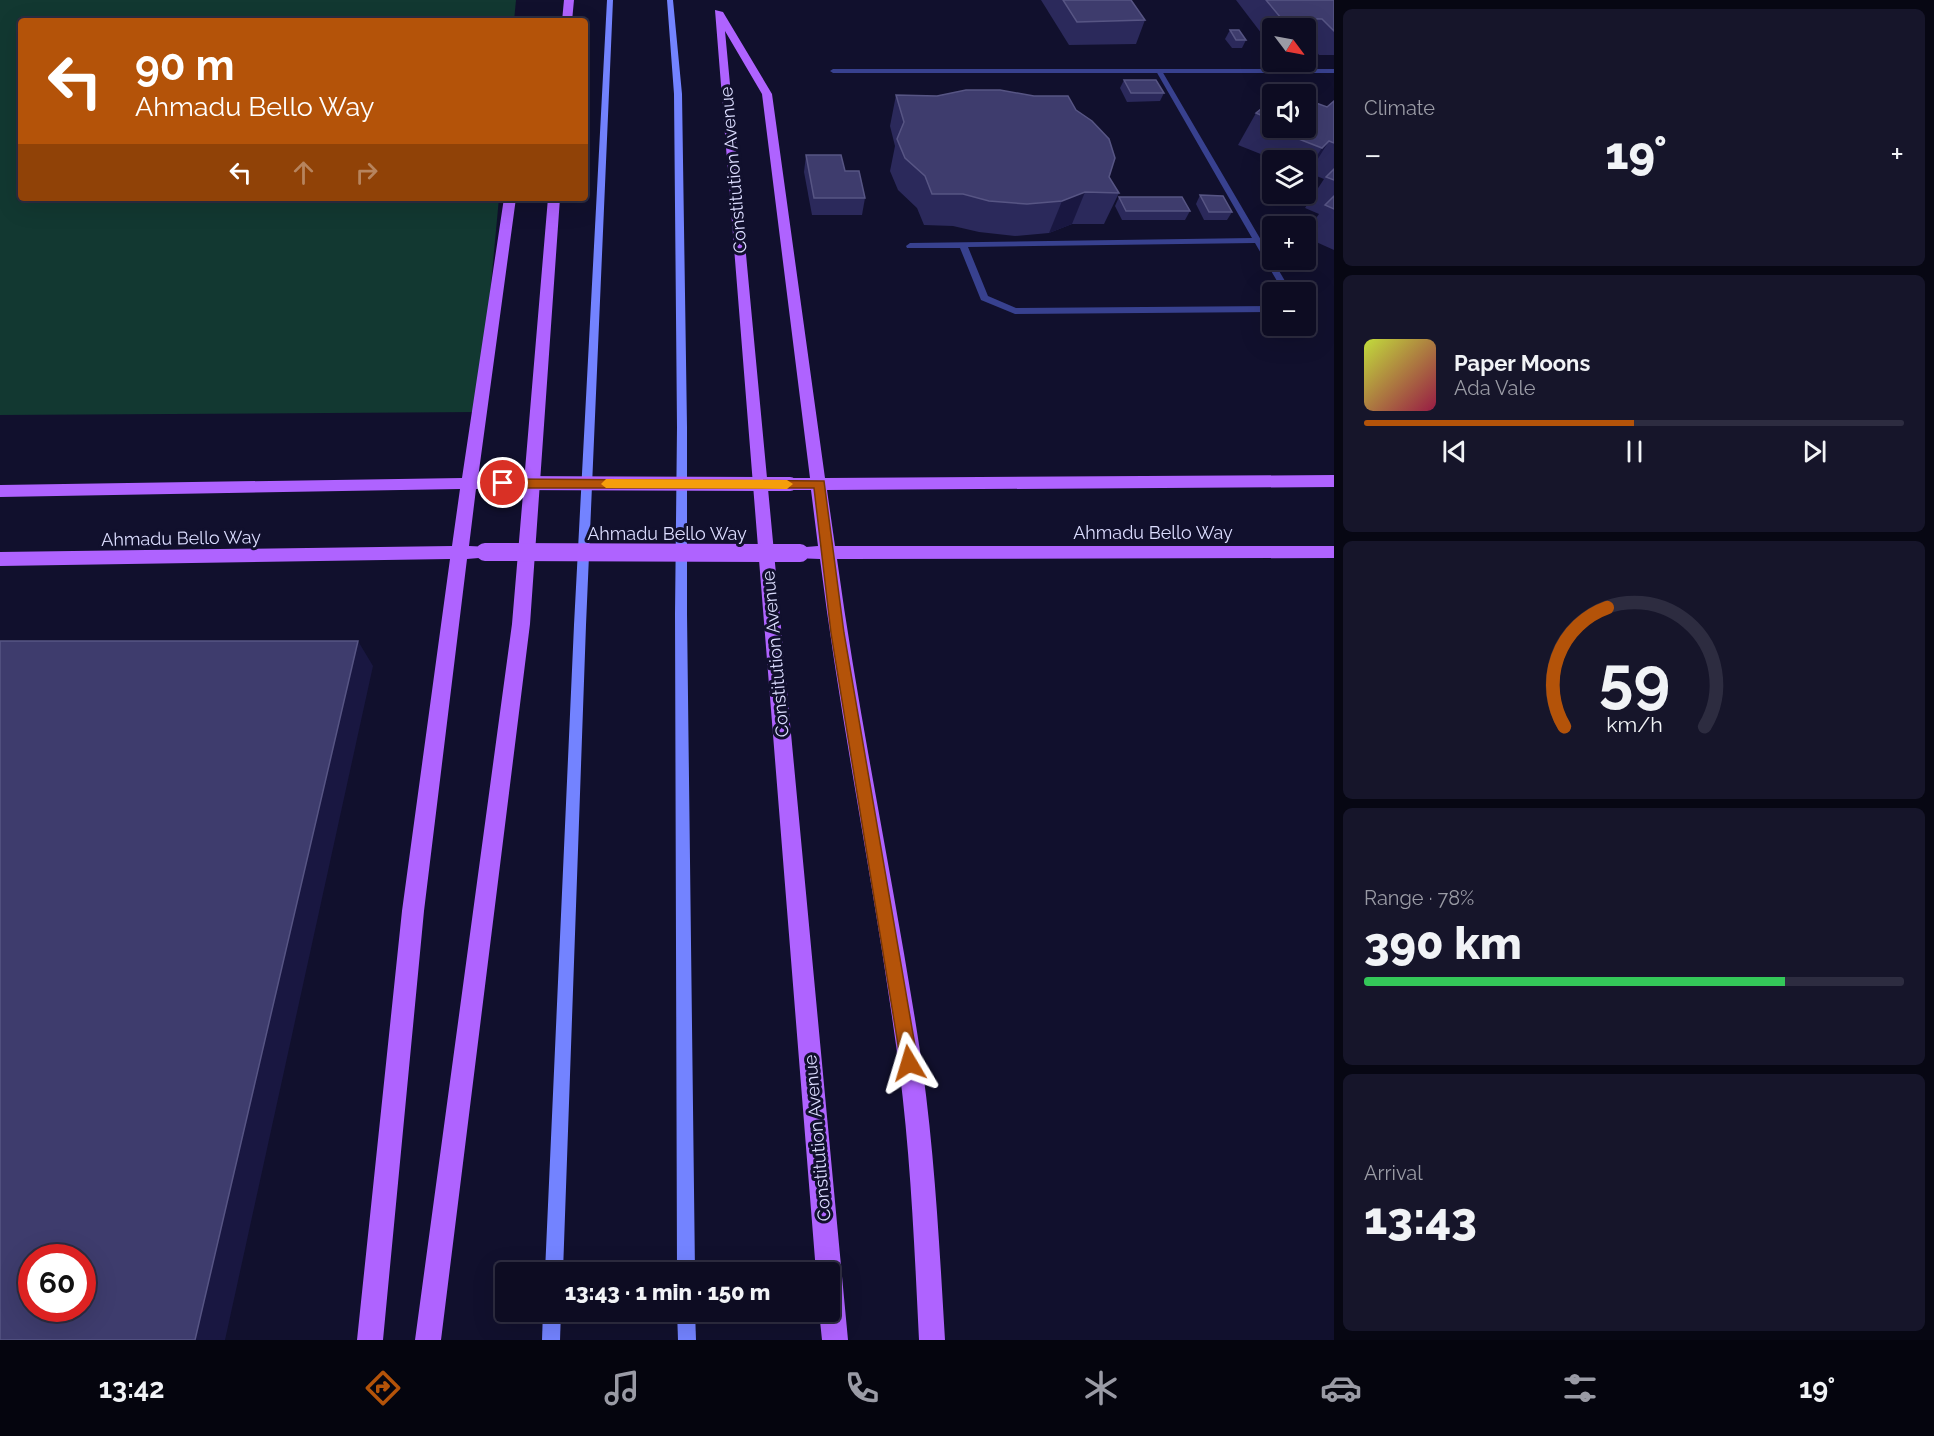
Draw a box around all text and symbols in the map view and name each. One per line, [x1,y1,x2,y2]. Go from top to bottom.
north arrow [1262,18,1316,72]
map controls [1262,18,1316,336]
text: 90 m [135,41,235,90]
icon: left [36,42,114,120]
button: sound [1262,84,1316,138]
street label: Constitution Avenue [715,85,751,254]
text: Ahmadu Bello Way [135,91,375,122]
text: Climate [1364,96,1435,120]
text: 19° [1605,127,1667,180]
text: − [1364,135,1382,174]
text: + [1890,135,1904,174]
button: layers [1262,150,1316,204]
icon: left [224,156,257,189]
icon: ahead [287,156,320,189]
icon: right [350,156,383,189]
button: + [1262,216,1316,270]
button: − [1262,282,1316,336]
text: Paper Moons [1454,350,1590,376]
text: Ada Vale [1454,376,1536,400]
icon: previous [1438,435,1471,468]
icon: pause [1618,435,1651,468]
icon: next [1798,435,1831,468]
pin [477,457,528,508]
icon: arrive [486,466,519,499]
street label: Ahmadu Bello Way [1073,522,1233,543]
street label: Ahmadu Bello Way [587,523,747,544]
street label: Ahmadu Bello Way [101,526,261,550]
street label: Constitution Avenue [757,569,793,738]
text: 59 [1598,642,1670,716]
text: km/h [1606,712,1662,737]
text: Range · 78% [1364,886,1474,910]
text: 390 km [1364,917,1522,970]
position arrow [877,1031,941,1095]
street label: Constitution Avenue [799,1053,835,1222]
text: Arrival [1364,1161,1423,1185]
text: 13:43 [1364,1192,1477,1245]
speed limit sign: 60 [18,1244,96,1322]
text: 13:43 · 1 min · 150 m [565,1279,770,1305]
icon: directions [362,1367,404,1409]
icon: music [601,1367,643,1409]
icon: phone [841,1367,883,1409]
icon: climate [1080,1367,1122,1409]
icon: car [1320,1367,1362,1409]
icon: filters [1559,1367,1601,1409]
text: 13:42 [99,1373,164,1404]
text: 19° [1799,1373,1835,1404]

